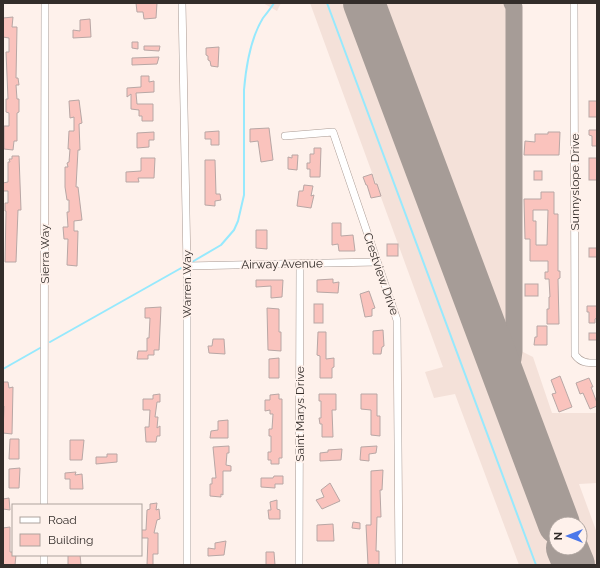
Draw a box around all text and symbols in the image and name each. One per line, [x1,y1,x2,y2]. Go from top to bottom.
street label: Sunnyslope Drive [568,134,582,230]
street label: Sierra Way [38,224,52,284]
street label: Crestview Drive [360,231,402,317]
street label: Warren Way [180,249,194,318]
street label: Airway Avenue [241,256,323,272]
street label: Saint Marys Drive [293,366,307,462]
legend [12,504,142,556]
text: Road [48,513,77,527]
north arrow [548,516,588,556]
text: N [552,532,565,540]
text: Building [48,533,94,547]

